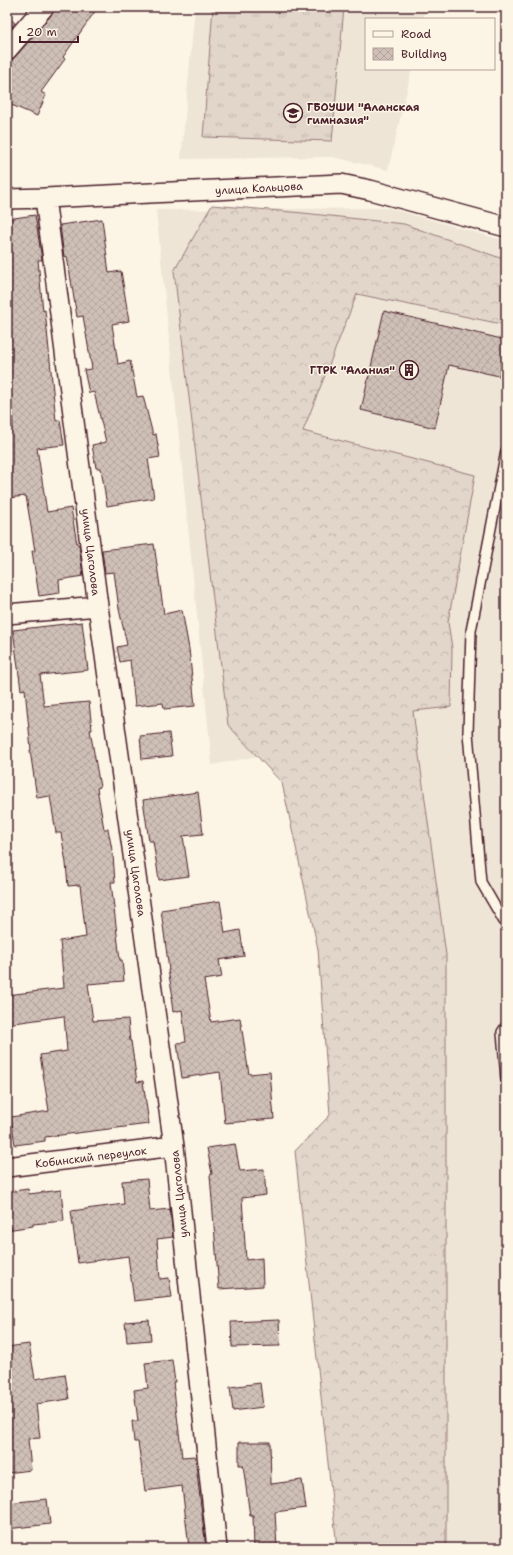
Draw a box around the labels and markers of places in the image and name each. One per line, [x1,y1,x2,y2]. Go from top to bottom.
place label: ГБОУШИ "Аланская гимназия" [307,100,420,128]
school or university icon: ГБОУШИ "Аланская гимназия" [282,102,304,124]
building icon: ГТРК "Алания" [398,359,420,381]
place label: ГТРК "Алания" [310,363,395,378]

